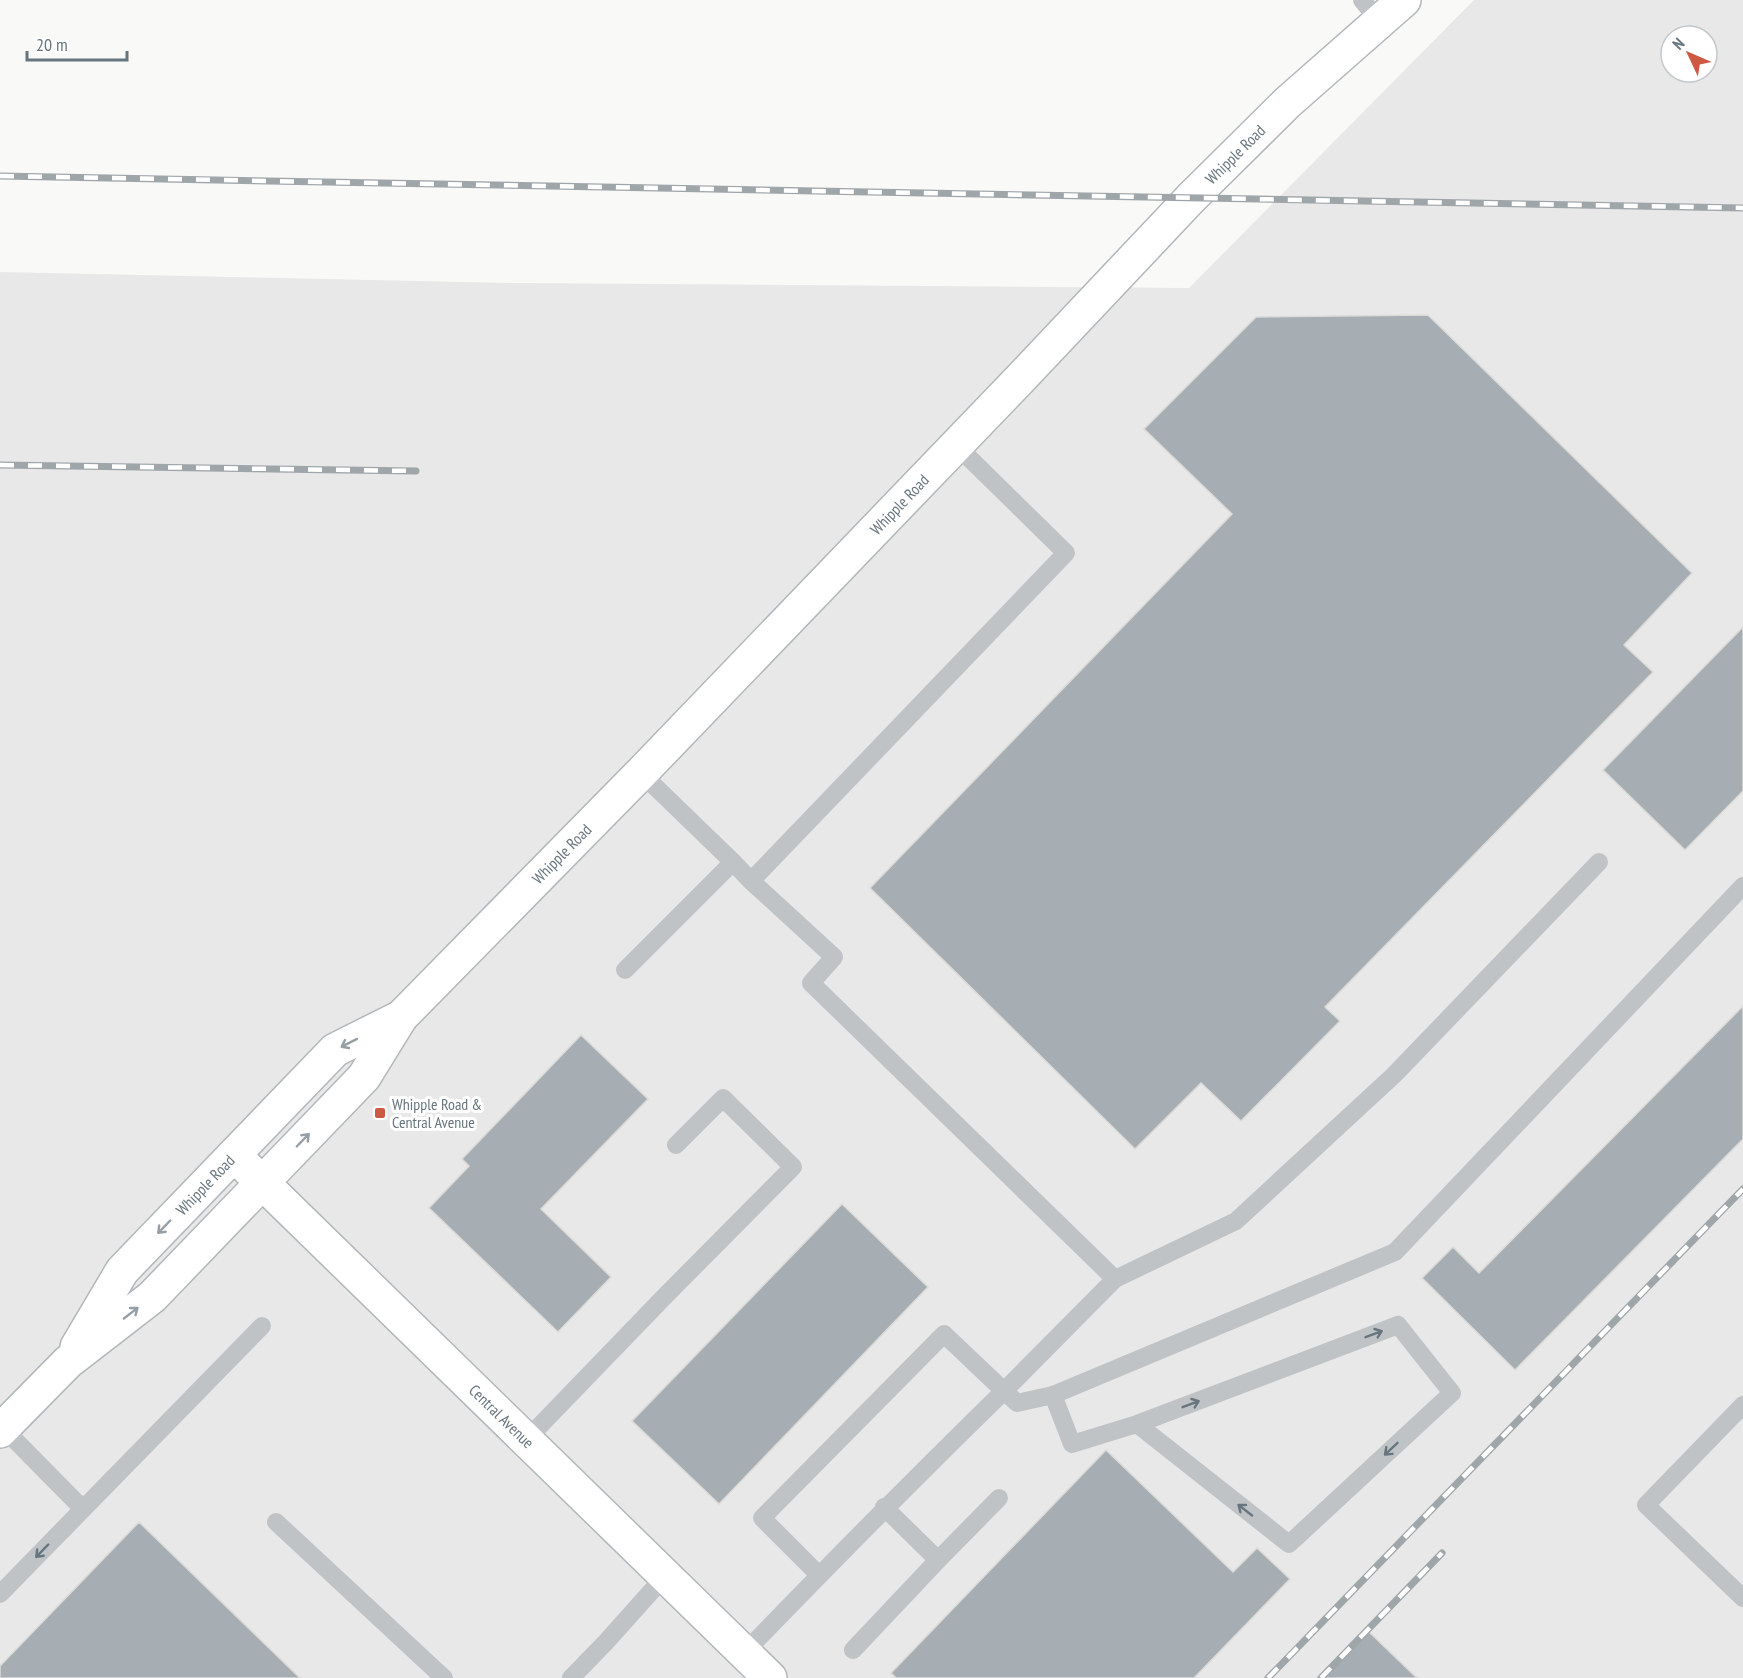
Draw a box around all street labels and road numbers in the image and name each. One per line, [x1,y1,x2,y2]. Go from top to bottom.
street label: Whipple Road [1201,120,1269,188]
street label: Whipple Road [866,470,933,539]
street label: Whipple Road [528,820,595,888]
street label: Whipple Road [171,1150,239,1219]
street label: Central Avenue [465,1380,538,1452]

